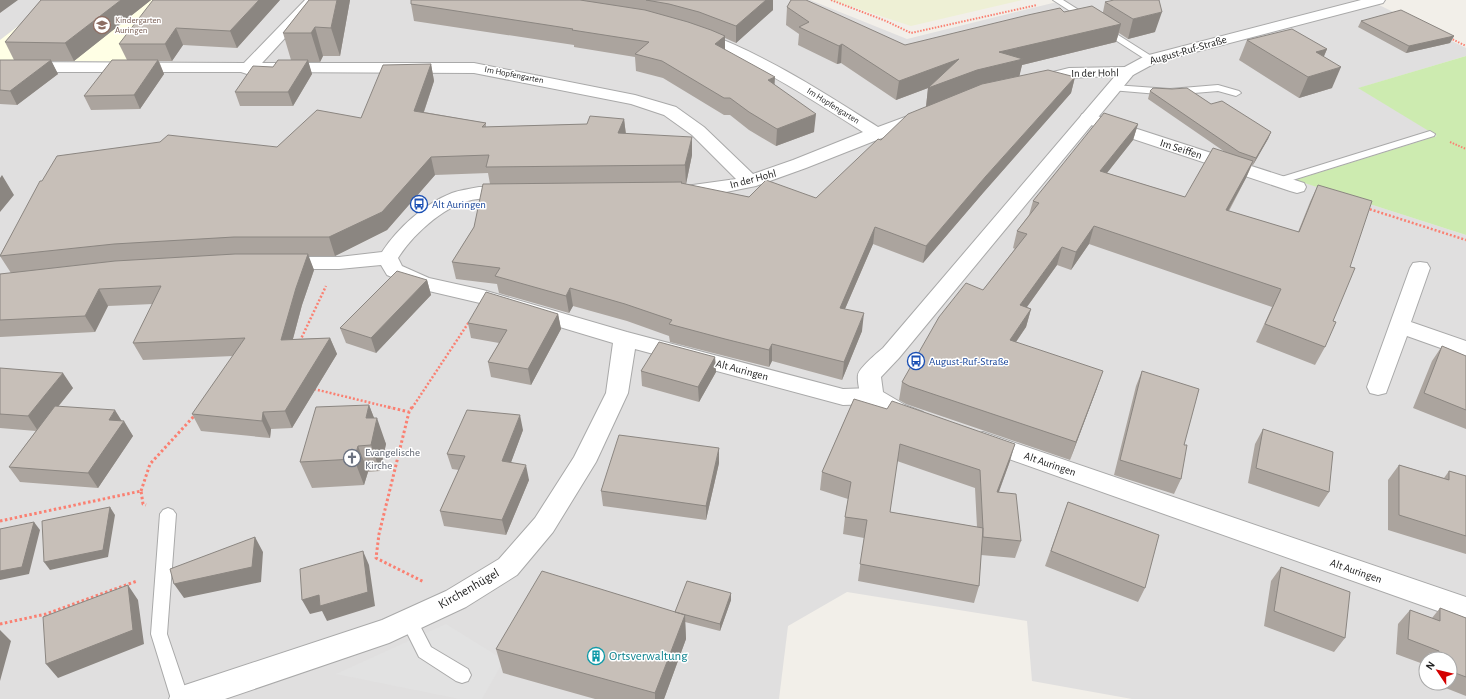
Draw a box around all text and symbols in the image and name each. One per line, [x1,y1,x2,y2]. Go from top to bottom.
school or university icon: Kindergarten Auringen [92,15,112,35]
place label: Kindergarten Auringen [115,16,161,35]
street label: August-Ruf-Straße [1148,34,1228,66]
street label: Im Hopfengarten [484,65,544,85]
street label: In der Hohl [1071,67,1119,79]
street label: Im Hopfengarten [805,86,861,126]
street label: Im Seiffen [1159,137,1203,161]
street label: In der Hohl [729,168,777,190]
bus stop icon: Alt Auringen [409,194,429,214]
place label: Alt Auringen [432,199,486,210]
bus stop icon: August-Ruf-Straße [906,351,926,371]
place label: August-Ruf-Straße [929,356,1009,367]
street label: Alt Auringen [714,358,770,382]
place label: Evangelische Kirche [365,447,420,471]
church icon: Evangelische Kirche [342,448,362,468]
street label: Alt Auringen [1023,450,1077,478]
street label: Alt Auringen [1329,557,1383,585]
street label: Kirchenhügel [436,566,502,612]
building icon: Ortsverwaltung [586,646,606,666]
place label: Ortsverwaltung [609,650,688,663]
north arrow [1418,651,1458,691]
text: N [1424,659,1437,672]

